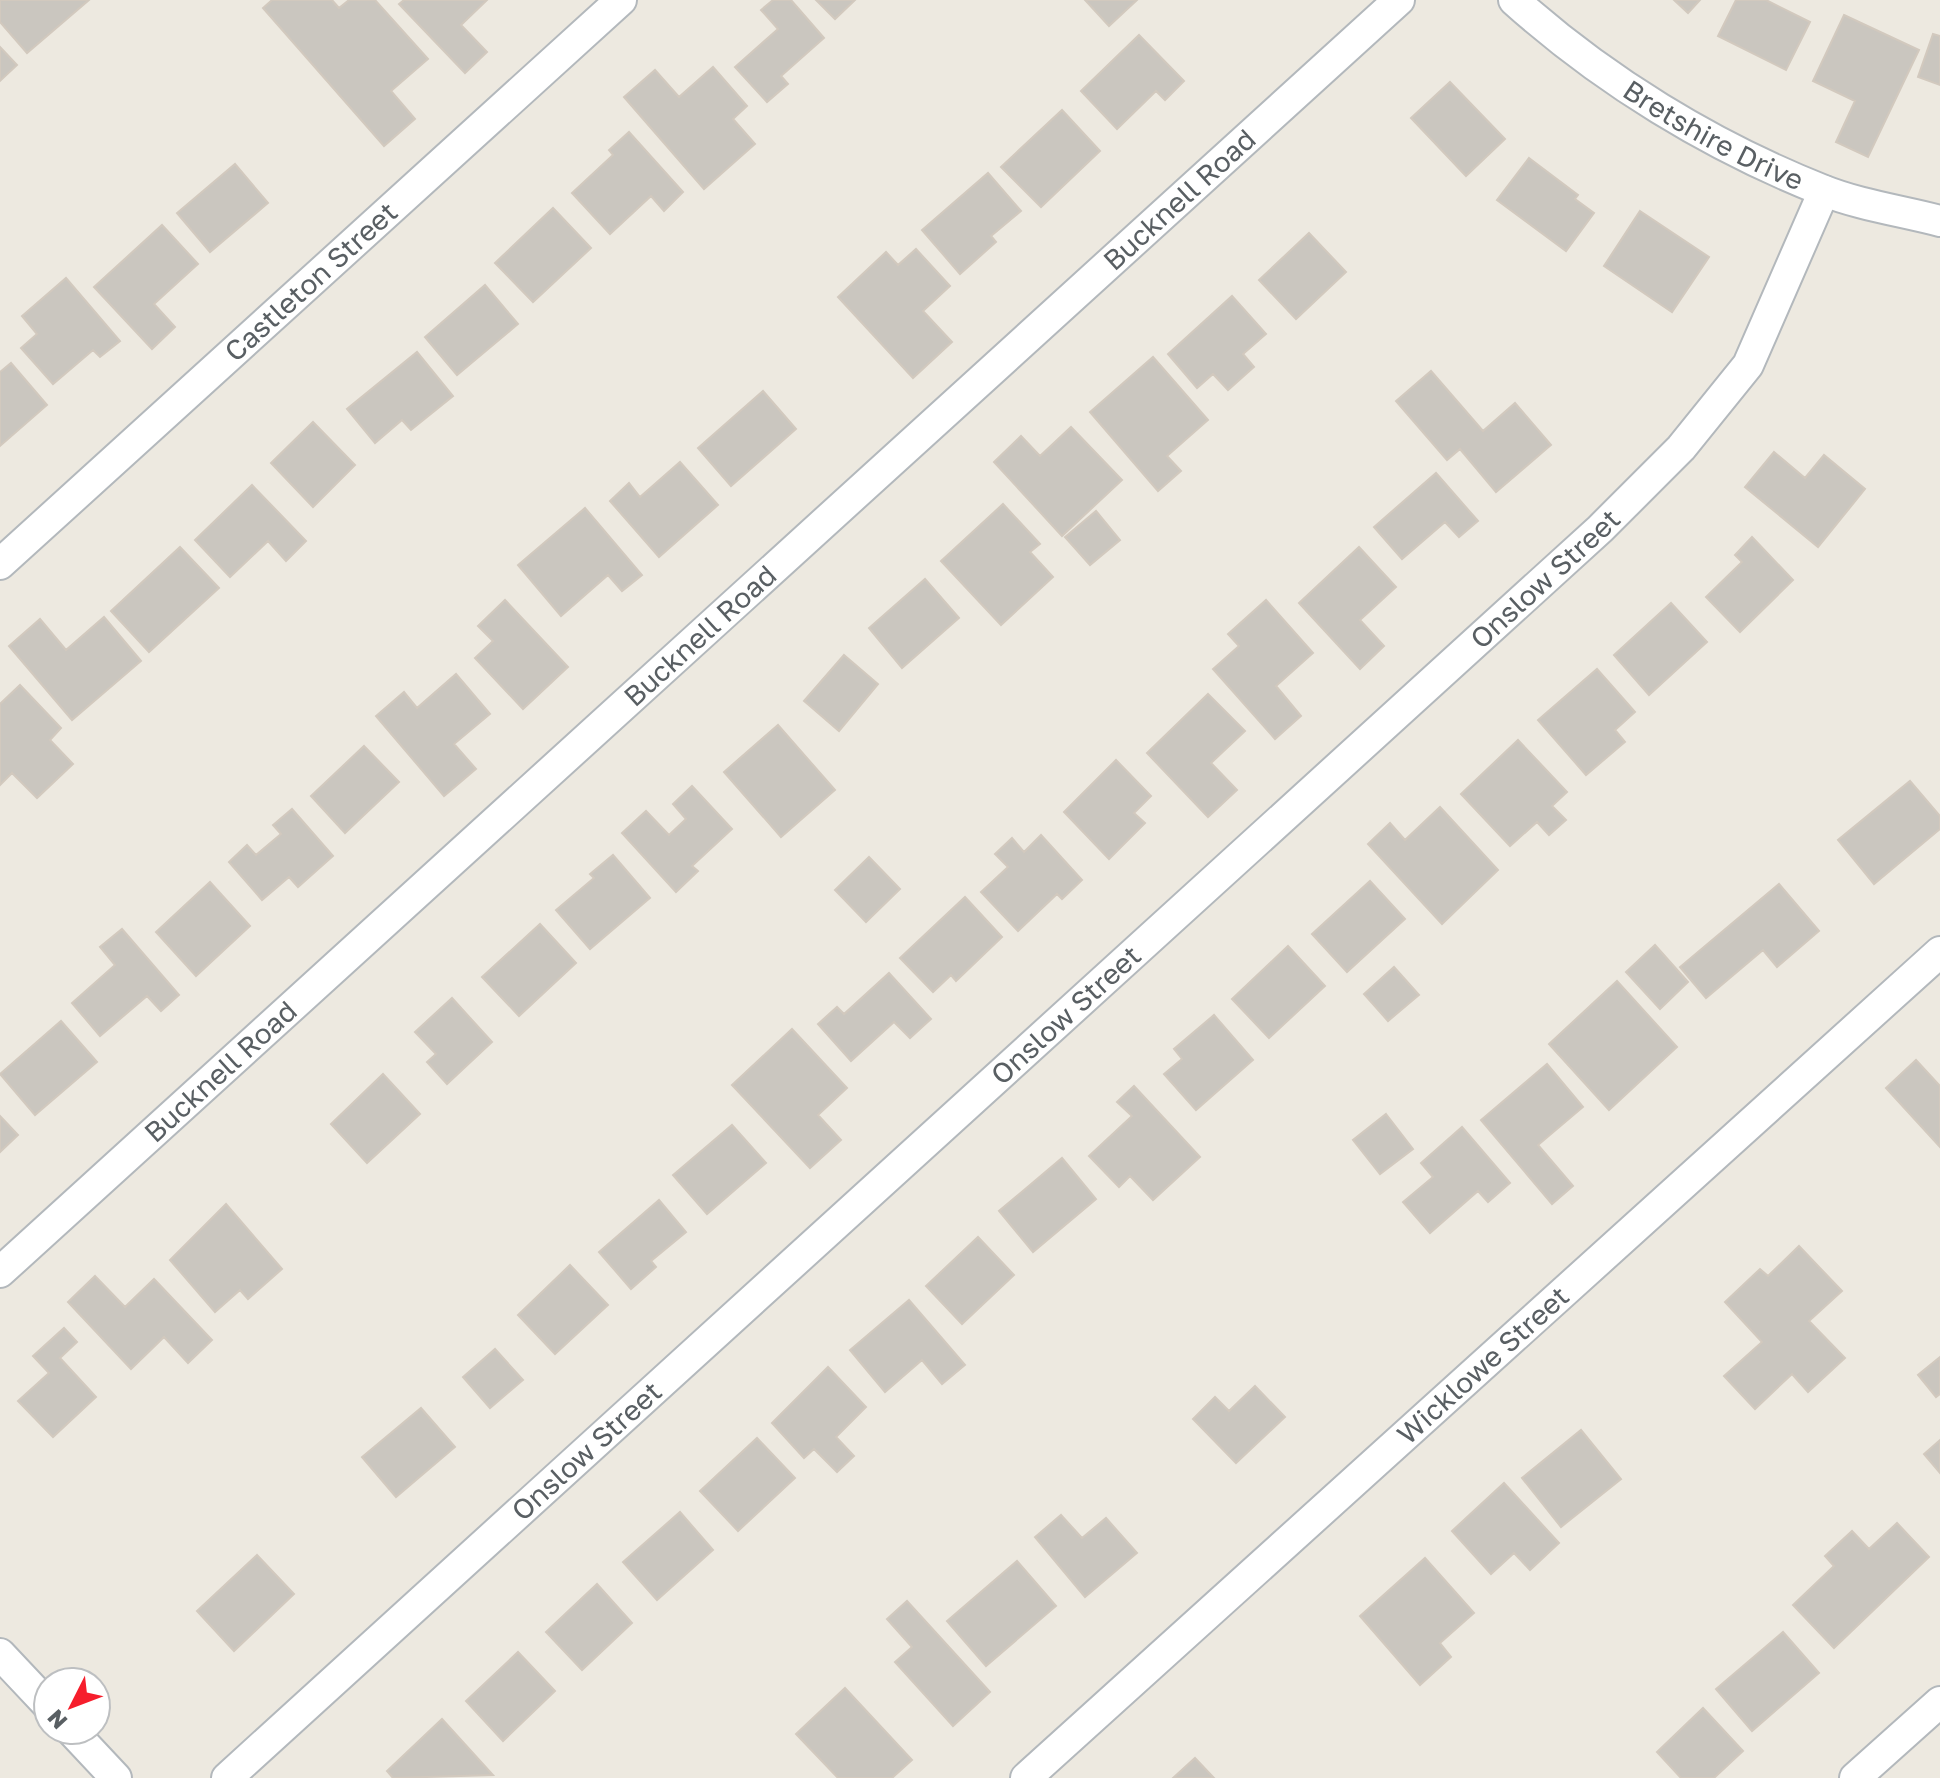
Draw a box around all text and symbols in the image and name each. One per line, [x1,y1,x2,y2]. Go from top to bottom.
street label: Bretshire Drive [1617,73,1809,196]
street label: Bucknell Road [1096,122,1262,277]
street label: Castleton Street [218,195,403,368]
street label: Onslow Street [1463,502,1626,655]
street label: Bucknell Road [617,558,782,713]
street label: Onslow Street [984,938,1147,1091]
street label: Bucknell Road [137,994,303,1149]
street label: Wicklowe Street [1390,1279,1575,1450]
street label: Onslow Street [505,1374,668,1527]
north arrow [32,1666,112,1746]
text: N [41,1704,72,1735]

